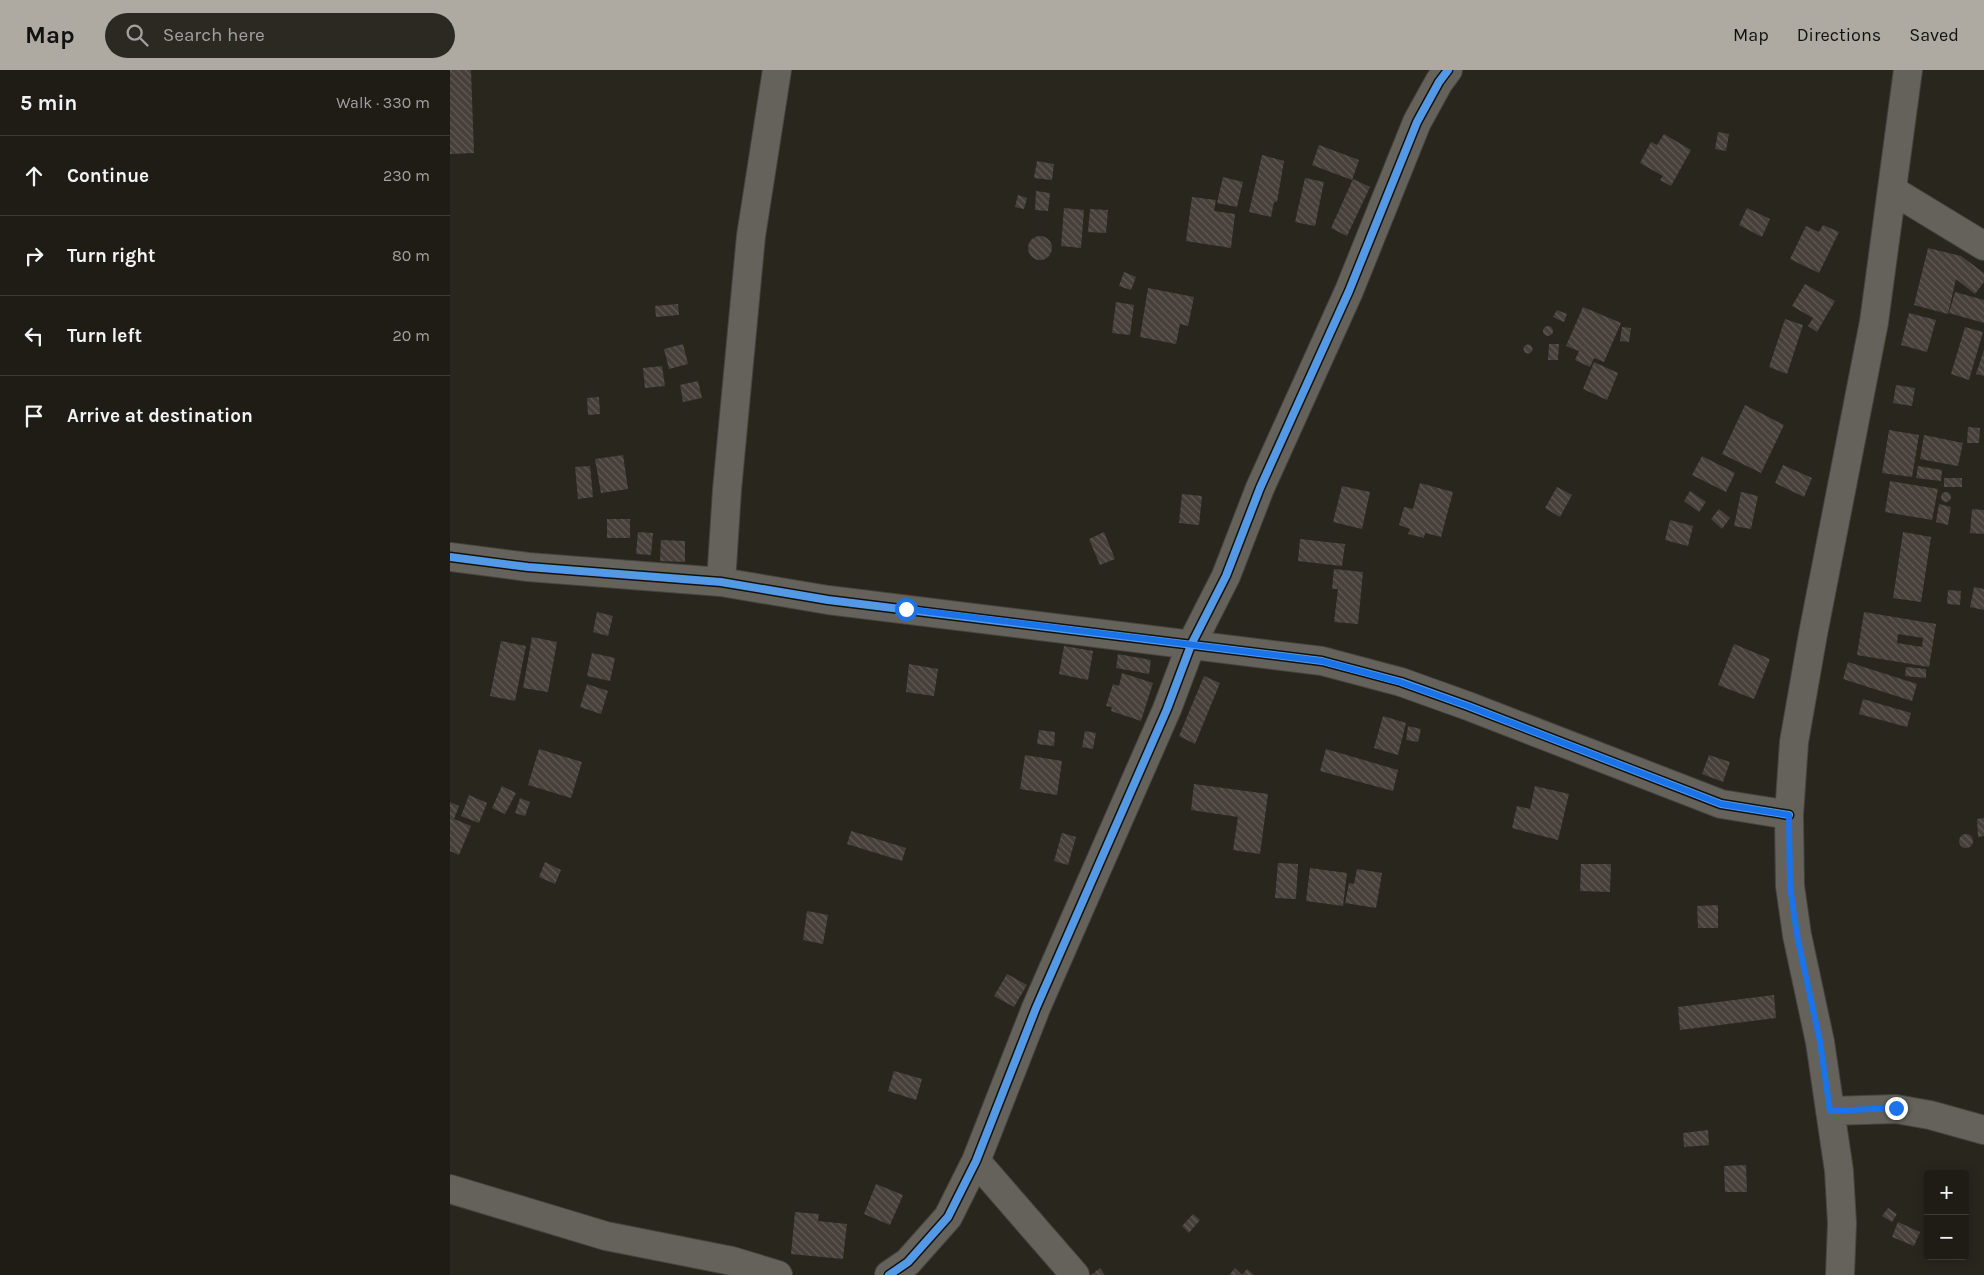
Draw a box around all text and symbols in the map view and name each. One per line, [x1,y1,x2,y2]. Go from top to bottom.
search box [105,13,455,58]
text: Map [25,21,75,49]
icon: search [123,21,151,49]
text: Search here [163,24,265,46]
text: Map [1733,24,1769,46]
text: Directions [1797,24,1881,46]
text: Saved [1909,24,1959,46]
text: 5 min [20,91,77,115]
text: Walk · 330 m [336,93,430,112]
icon: ahead [20,162,48,190]
text: Continue [67,165,149,187]
text: 230 m [383,166,430,185]
icon: right [20,242,48,270]
text: Turn right [67,245,156,267]
text: 80 m [392,246,430,265]
icon: left [20,322,48,350]
text: Turn left [67,325,142,347]
text: 20 m [392,326,430,345]
icon: arrive [20,402,48,430]
text: Arrive at destination [67,405,253,427]
route start [895,598,918,621]
route end [1885,1097,1908,1120]
map controls [1924,1170,1969,1260]
button: + [1924,1170,1969,1215]
button: − [1924,1215,1969,1260]

